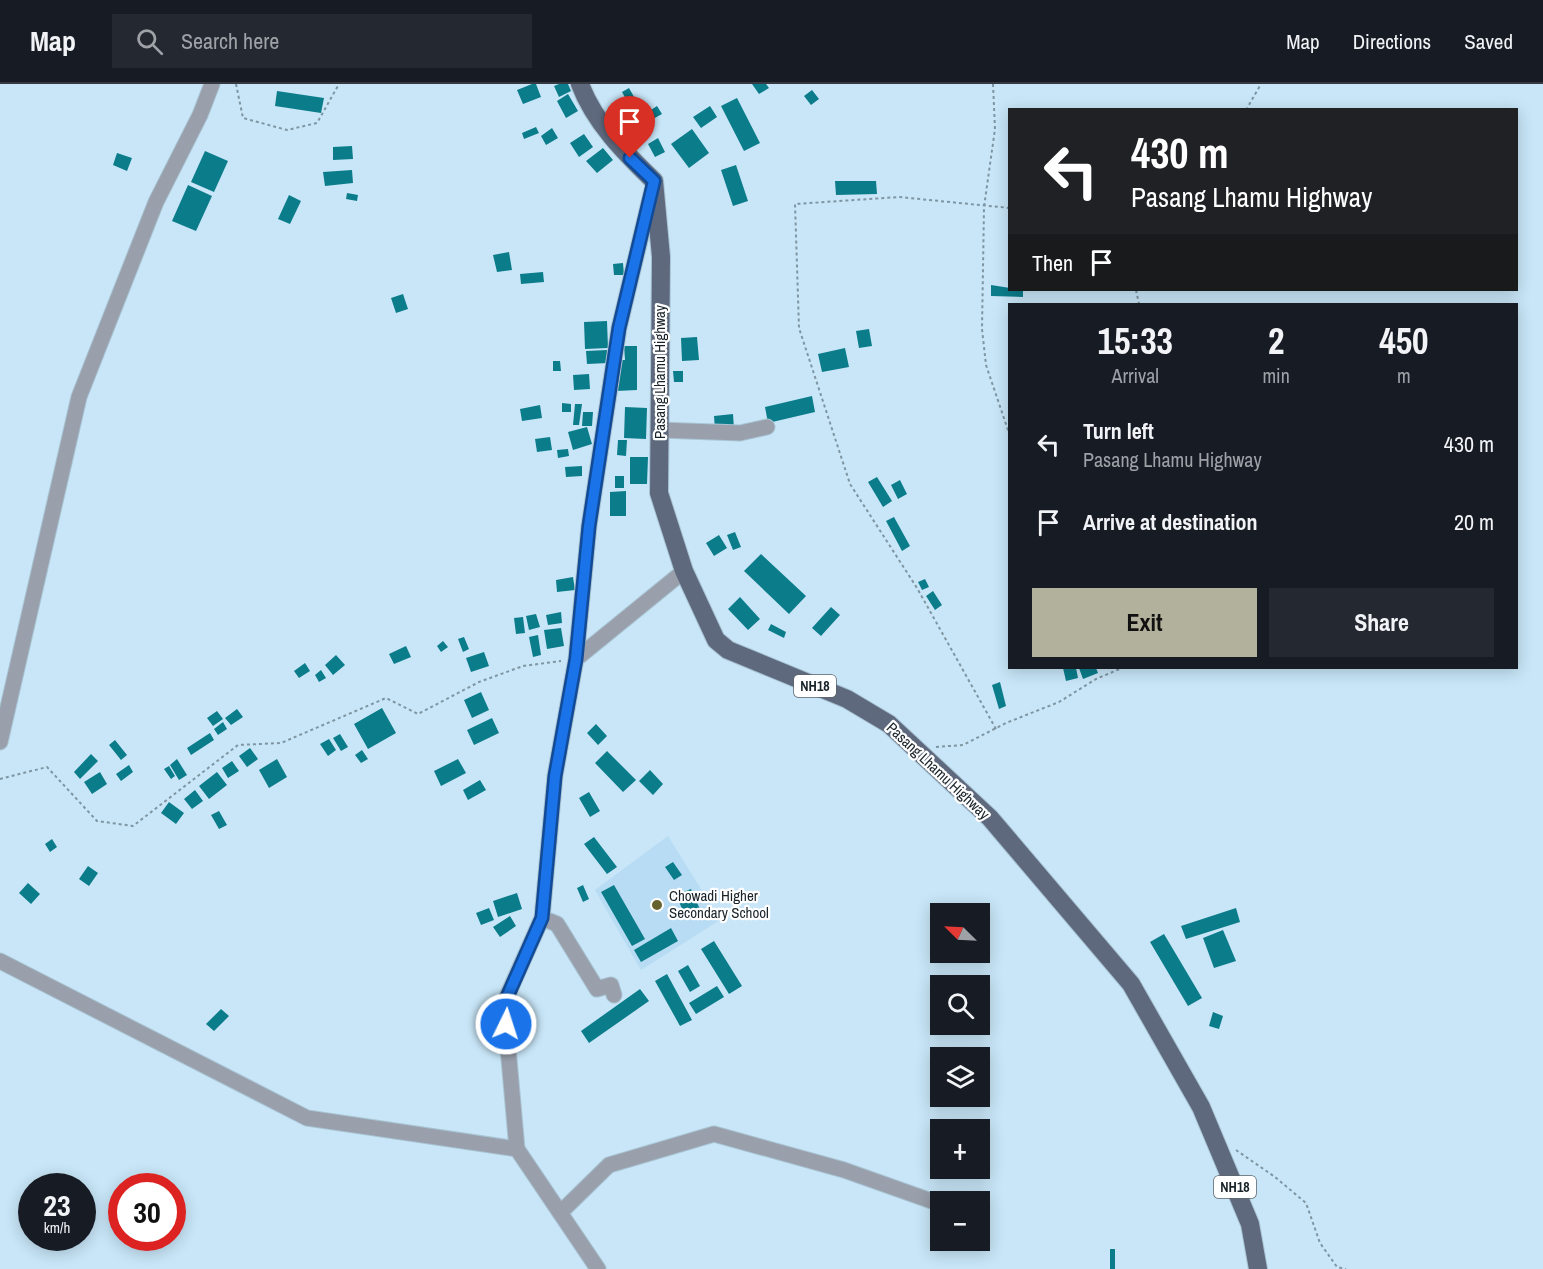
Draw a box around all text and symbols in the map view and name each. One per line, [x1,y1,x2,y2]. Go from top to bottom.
search box [112,14,532,68]
text: Map [30,22,76,60]
icon: search [133,25,166,58]
text: Search here [181,26,279,56]
text: Map [1286,27,1320,56]
text: Directions [1353,27,1431,56]
text: Saved [1464,27,1513,56]
pin [604,96,655,158]
icon: arrive [613,105,646,138]
text: 430 m [1131,125,1229,181]
icon: left [1032,132,1110,210]
text: Pasang Lhamu Highway [1131,179,1372,215]
icon: arrive [1085,246,1118,279]
text: Then [1032,248,1073,278]
street label: Pasang Lhamu Highway [649,304,670,439]
text: 15:33 [1097,317,1173,365]
text: 2 [1268,317,1284,365]
text: 450 [1379,317,1429,365]
text: Arrival [1112,362,1159,389]
text: min [1262,362,1290,389]
text: m [1397,362,1411,389]
text: Turn left [1083,416,1154,446]
icon: left [1032,428,1065,461]
text: 430 m [1444,429,1494,459]
text: Pasang Lhamu Highway [1083,446,1262,473]
icon: arrive [1032,506,1065,539]
text: Arrive at destination [1083,507,1257,537]
text: 20 m [1454,507,1494,537]
button: Exit [1032,588,1257,657]
button: Share [1269,588,1494,657]
road number: NH18 [794,675,836,697]
street label: Pasang Lhamu Highway [882,717,995,825]
place label: Chowadi Higher Secondary School [669,885,769,923]
marker: Chowadi Higher Secondary School [650,898,664,912]
north arrow [930,903,990,963]
map controls [930,903,990,1251]
button: search [930,975,990,1035]
position arrow [474,992,538,1056]
button: layers [930,1047,990,1107]
button: + [930,1119,990,1179]
speed limit sign: 30 [108,1173,186,1251]
road number: NH18 [1214,1176,1256,1198]
text: 23 [43,1185,71,1225]
button: − [930,1191,990,1251]
text: km/h [44,1217,70,1238]

